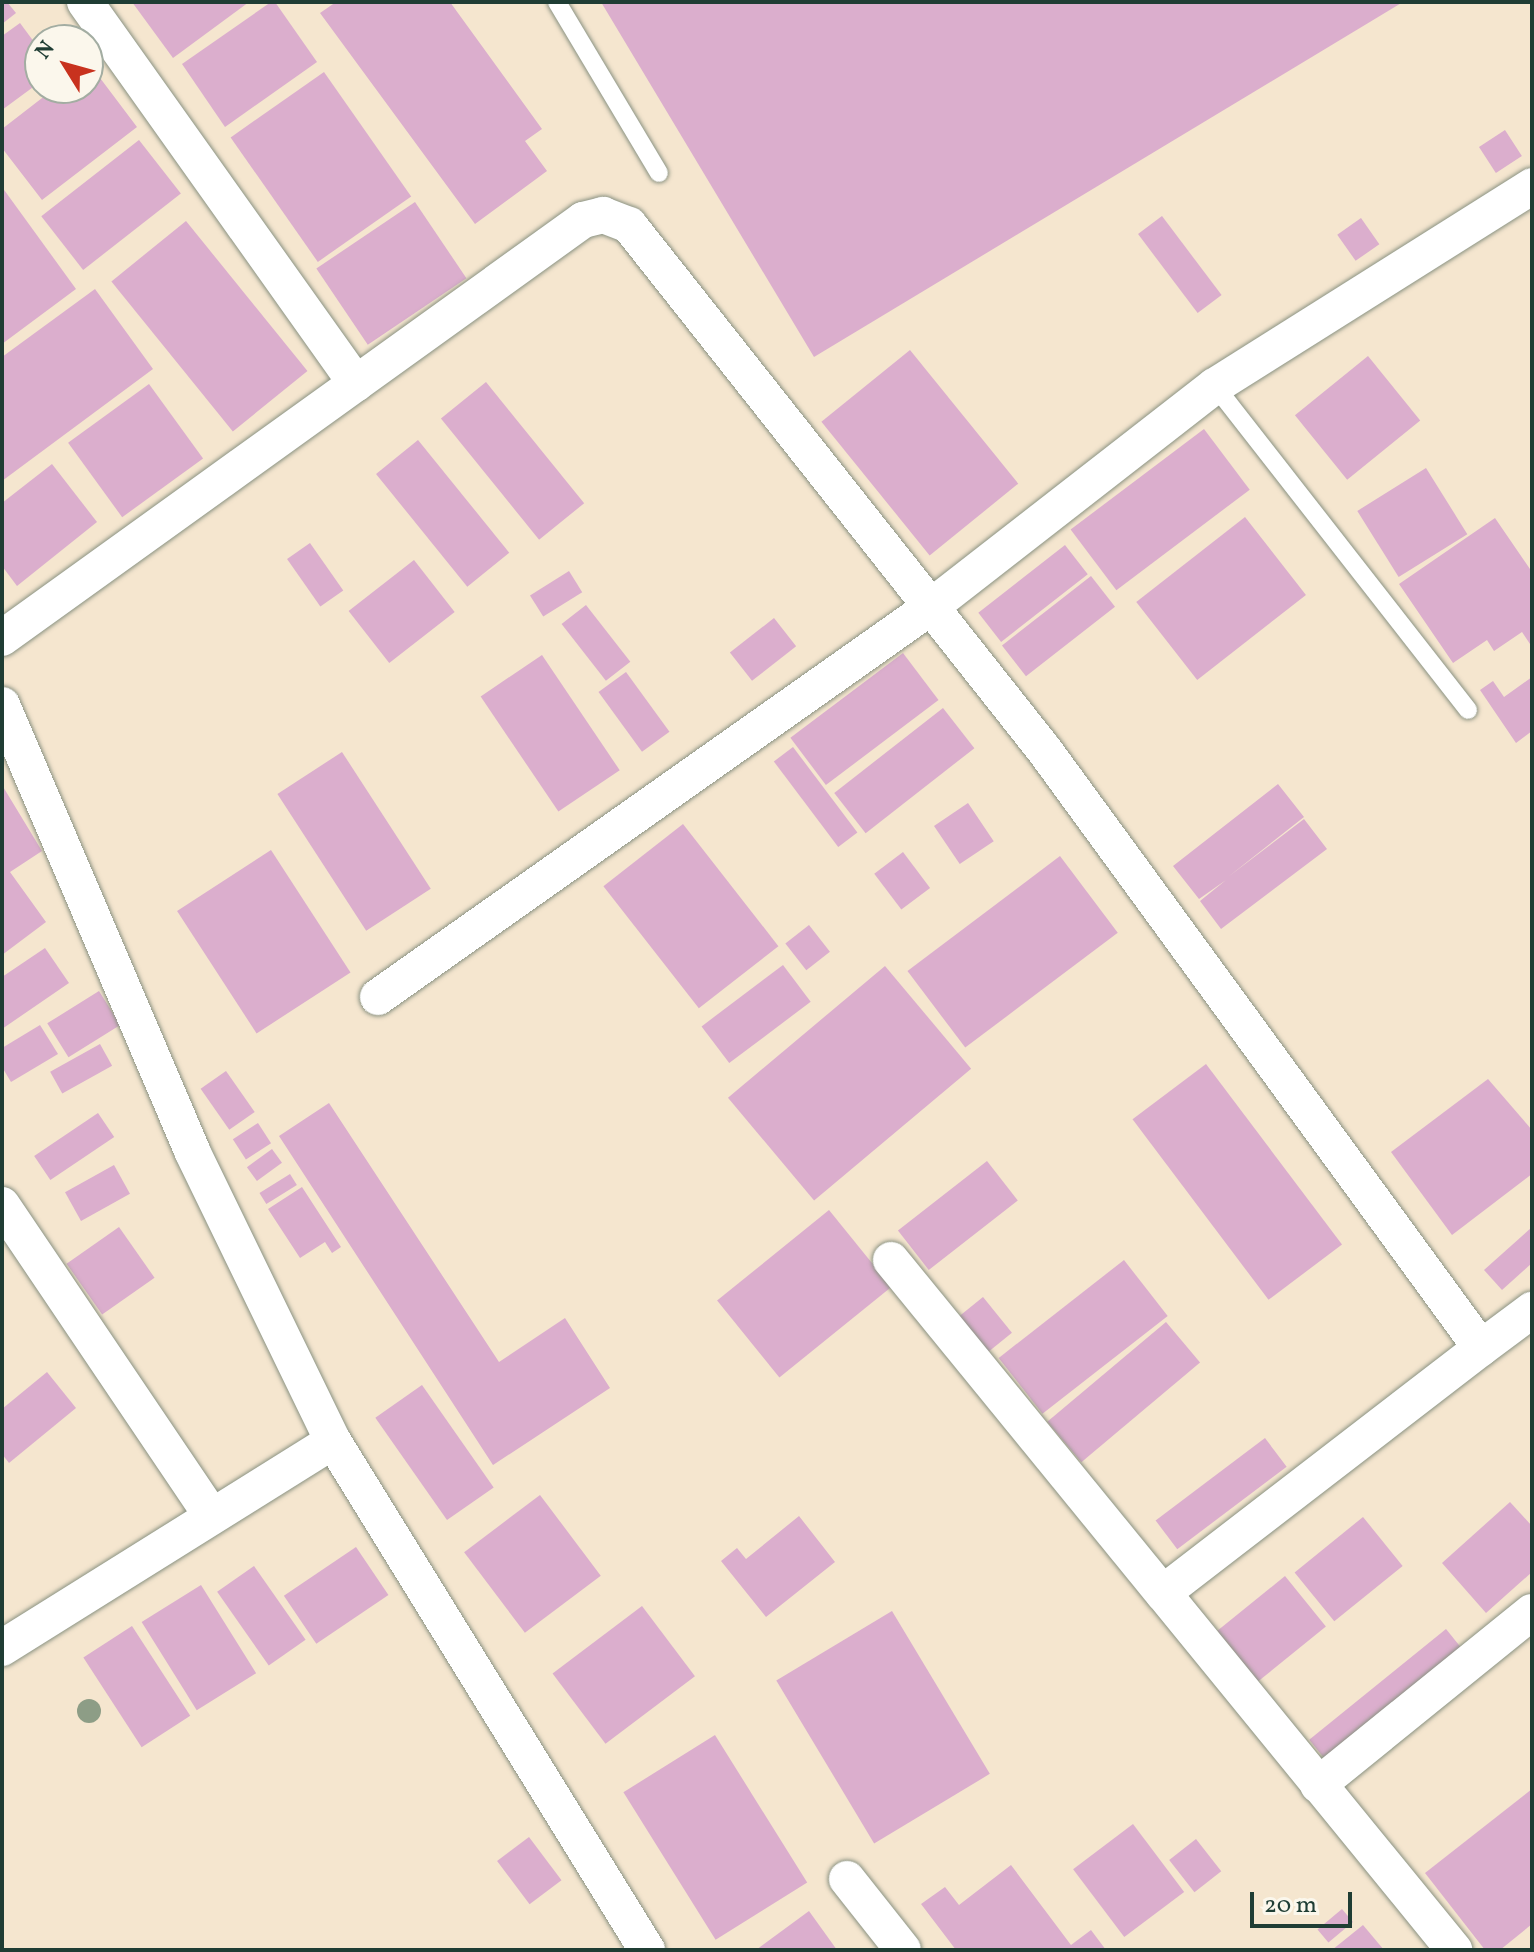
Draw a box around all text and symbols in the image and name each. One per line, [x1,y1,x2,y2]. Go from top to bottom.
north arrow [24,24,104,104]
text: N [29,35,63,66]
scale bar [1254,1876,1356,1926]
text: 20 m [1264,1889,1317,1923]

